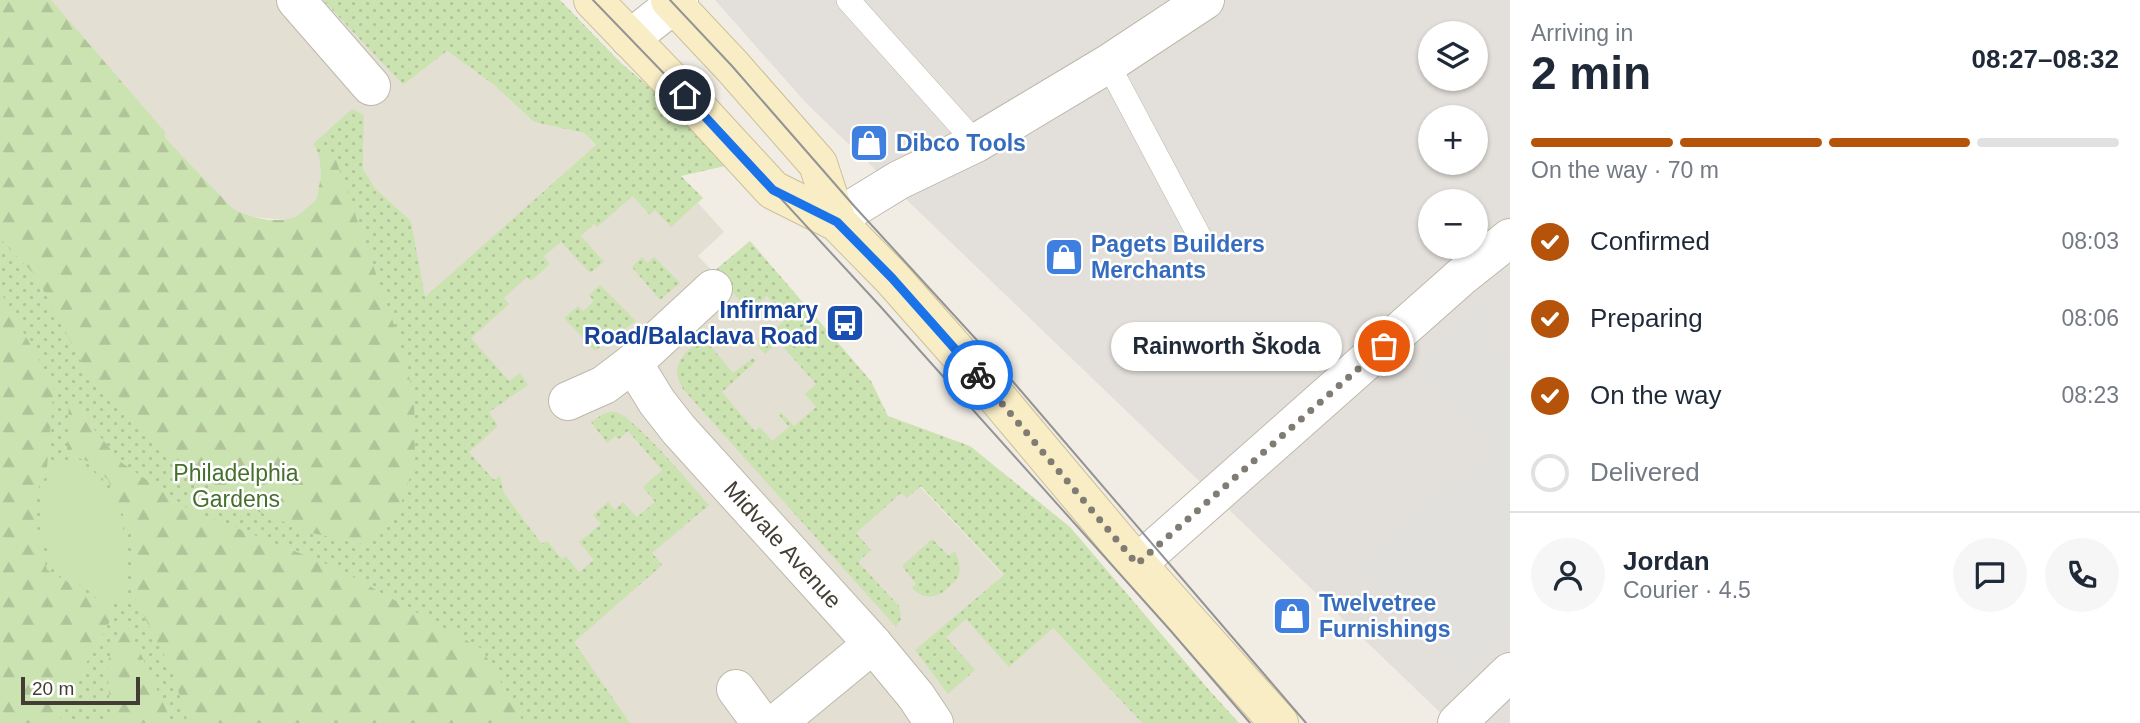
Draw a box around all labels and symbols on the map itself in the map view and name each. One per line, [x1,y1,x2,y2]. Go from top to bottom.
pin [655,65,715,125]
shop icon: Dibco Tools [848,122,890,164]
place label: Dibco Tools [896,130,1026,156]
place label: Pagets Builders Merchants [1091,231,1265,283]
shop icon: Pagets Builders Merchants [1043,236,1085,278]
place label: Infirmary Road/Balaclava Road [584,297,818,349]
bus stop icon: Infirmary Road/Balaclava Road [824,302,866,344]
pin [1354,316,1414,376]
callout: Rainworth Škoda [1111,322,1342,370]
courier [943,340,1013,410]
park label: Philadelphia Gardens [173,460,299,512]
street label: Midvale Avenue [719,476,847,613]
place label: Twelvetree Furnishings [1319,590,1451,642]
shop icon: Twelvetree Furnishings [1271,595,1313,637]
scale bar [21,674,140,706]

